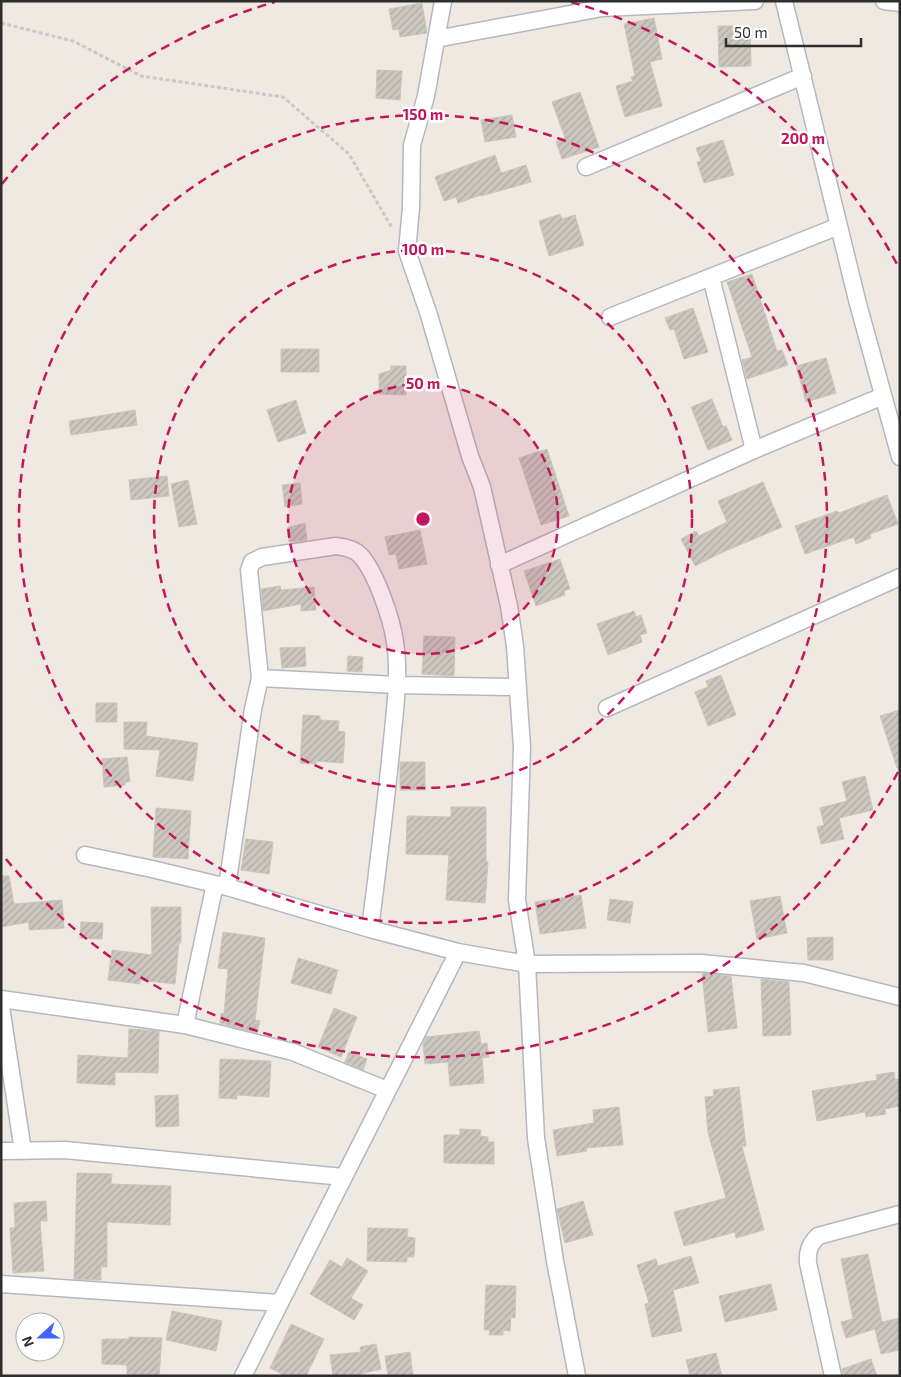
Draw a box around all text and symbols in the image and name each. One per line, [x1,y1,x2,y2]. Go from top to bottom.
scale bar [726,15,861,47]
text: 50 m [734,23,768,41]
text: 150 m [403,105,443,123]
text: 200 m [781,129,825,147]
text: 100 m [402,240,444,258]
text: 50 m [406,374,440,392]
centre of rings [414,510,432,528]
north arrow [15,1312,65,1362]
text: N [18,1334,37,1350]

